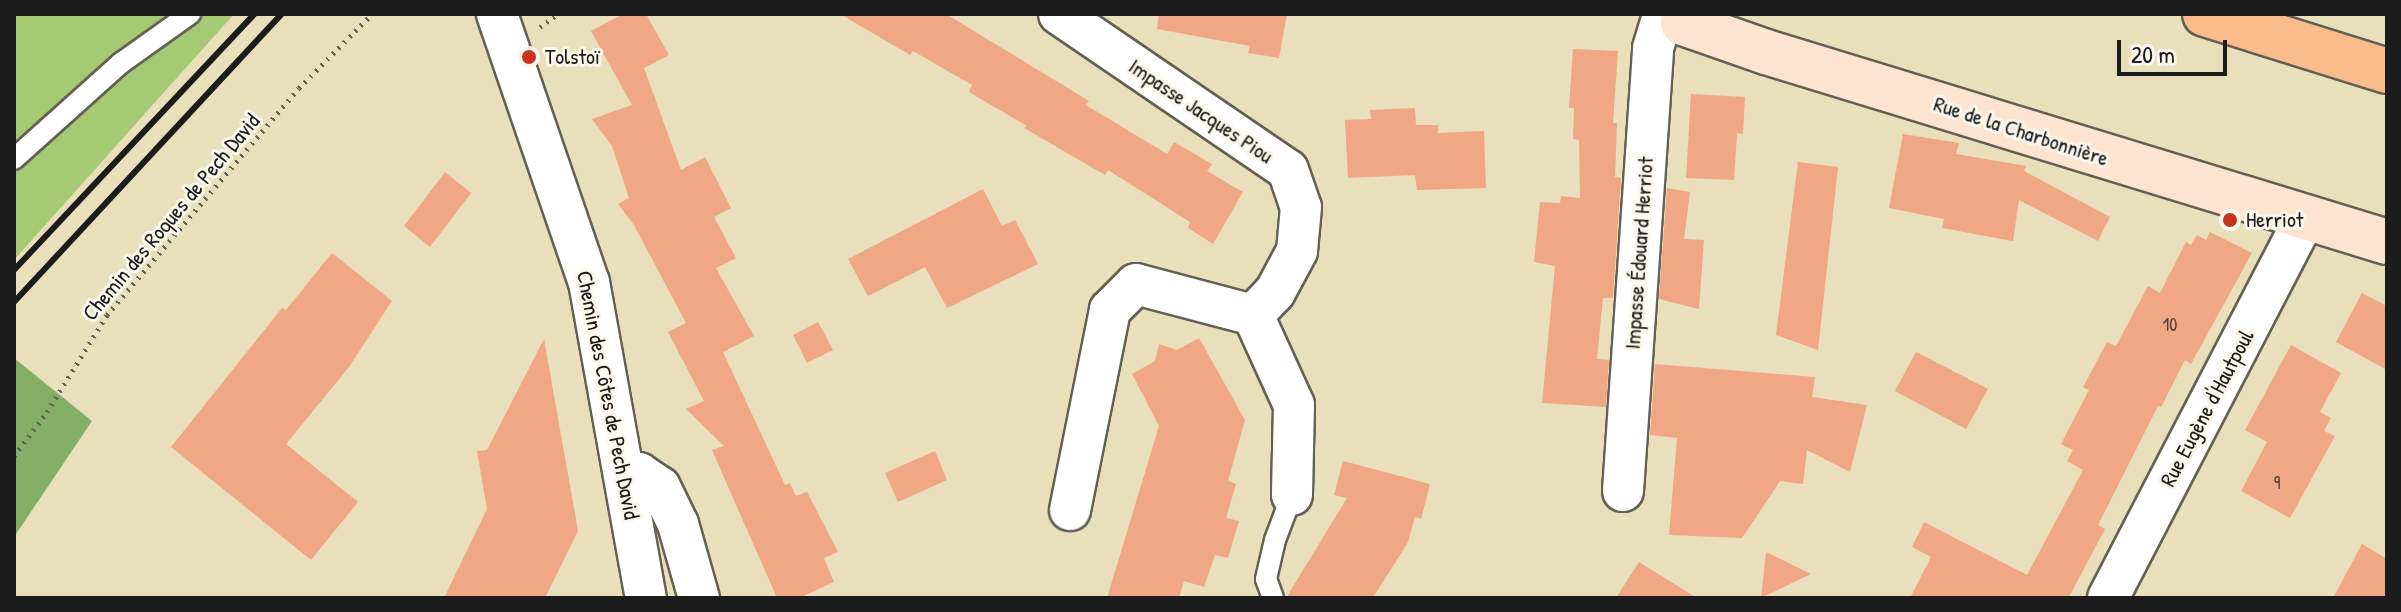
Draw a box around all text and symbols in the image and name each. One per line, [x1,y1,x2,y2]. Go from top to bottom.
scale bar [2121,24,2231,74]
text: 20 m [2131,38,2175,70]
place label: Tolstoï [545,44,600,70]
marker: Tolstoï [520,48,538,66]
street label: Impasse Jacques Piou [1124,53,1278,169]
street label: Rue de la Charbonnière [1931,90,2111,172]
street label: Chemin des Roques de Pech David [77,108,265,326]
street label: Impasse Édouard Herriot [1619,156,1659,350]
place label: Herriot [2246,207,2303,233]
marker: Herriot [2221,211,2239,229]
street label: Chemin des Côtes de Pech David [571,269,645,521]
house number: 10 [2163,314,2177,336]
street label: Rue Eugène d'Hautpoul [2155,325,2259,491]
house number: 9 [2274,472,2280,494]

